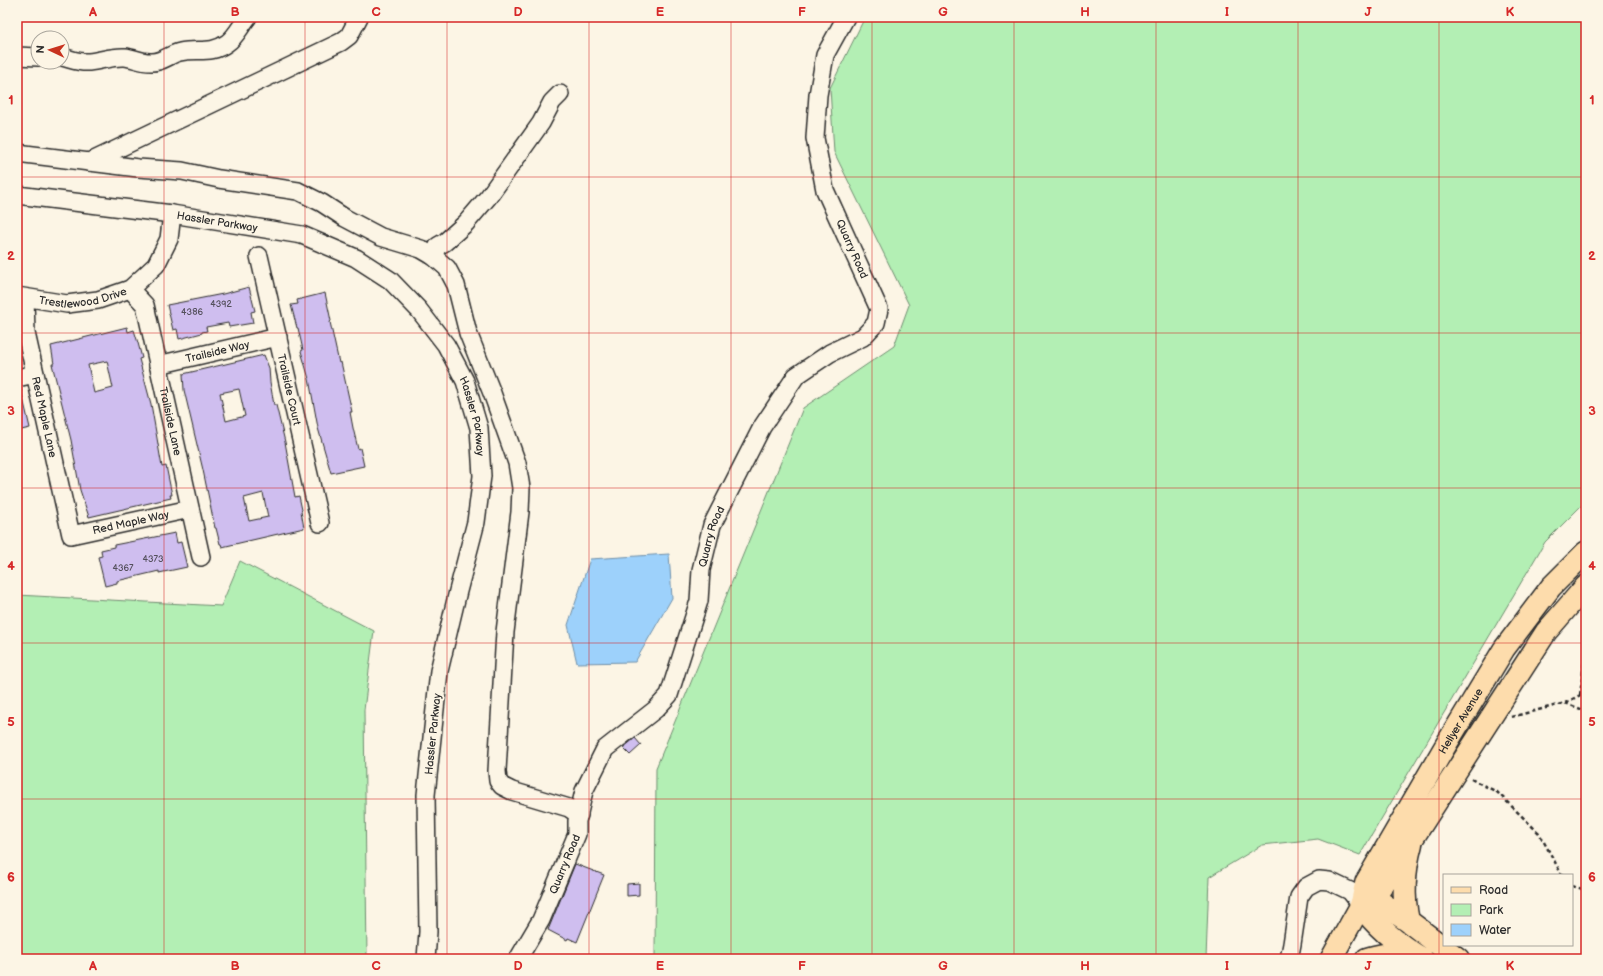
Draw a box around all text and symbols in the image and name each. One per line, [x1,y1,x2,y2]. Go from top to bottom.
text: A [88,4,97,20]
text: B [230,4,240,20]
text: C [371,4,381,20]
text: D [513,4,523,20]
text: E [656,4,665,20]
text: F [798,4,806,20]
text: G [938,4,948,20]
text: H [1080,4,1090,20]
text: I [1225,4,1229,20]
text: J [1364,4,1372,20]
text: K [1506,4,1515,20]
north arrow [30,30,70,70]
text: N [34,45,47,54]
text: 1 [8,92,14,108]
text: 1 [1589,92,1595,108]
street label: Hassler Parkway [176,208,259,234]
street label: Quarry Road [833,217,871,281]
text: 2 [7,248,15,264]
text: 2 [1588,248,1596,264]
street label: Trestlewood Drive [38,284,129,311]
house number: 4392 [210,299,232,310]
house number: 4386 [181,307,203,318]
street label: Trailside Way [184,337,251,365]
street label: Trailside Court [275,353,304,427]
street label: Hassler Parkway [457,374,487,457]
street label: Red Maple Lane [29,375,60,459]
street label: Trailside Lane [157,386,185,457]
text: 3 [7,403,15,419]
text: 3 [1588,403,1596,419]
street label: Quarry Road [695,504,727,568]
street label: Red Maple Way [91,507,170,537]
house number: 4373 [143,554,164,565]
text: 4 [7,558,15,574]
text: 4 [1588,558,1596,574]
house number: 4367 [113,563,134,574]
street label: Hellyer Avenue [1436,685,1485,756]
street label: Hassler Parkway [422,693,444,775]
text: 5 [7,714,15,730]
text: 5 [1588,714,1596,730]
street label: Quarry Road [546,832,583,896]
text: 6 [7,869,15,885]
text: 6 [1588,869,1596,885]
legend [1443,874,1573,946]
text: Road [1479,883,1508,898]
text: Park [1479,903,1503,918]
text: Water [1479,923,1511,938]
text: A [88,958,97,974]
text: B [230,958,240,974]
text: C [371,958,381,974]
text: D [513,958,523,974]
text: E [656,958,665,974]
text: F [798,958,806,974]
text: G [938,958,948,974]
text: H [1080,958,1090,974]
text: I [1225,958,1229,974]
text: J [1364,958,1372,974]
text: K [1506,958,1515,974]

